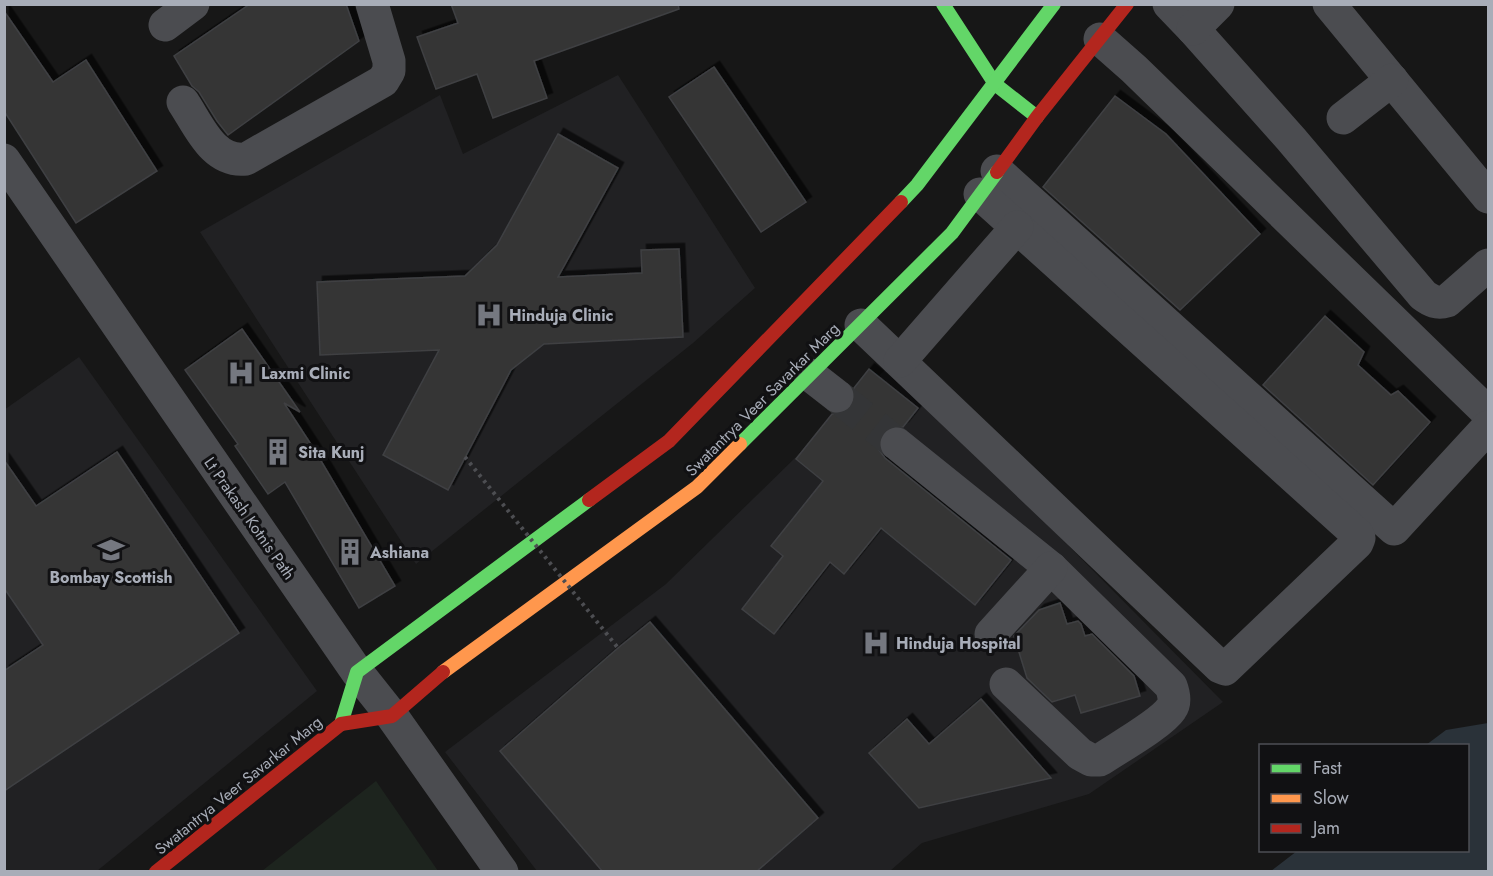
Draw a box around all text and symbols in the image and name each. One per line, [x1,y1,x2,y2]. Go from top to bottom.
hospital icon: Hinduja Clinic [474,300,504,330]
place label: Hinduja Clinic [509,304,614,327]
street label: Swatantrya Veer Savarkar Marg [680,317,844,481]
hospital icon: Laxmi Clinic [226,358,256,388]
place label: Laxmi Clinic [261,362,350,385]
building icon: Sita Kunj [263,437,293,467]
place label: Sita Kunj [298,441,364,464]
street label: Lt Prakash Kotnis Path [199,452,301,584]
school or university icon: Bombay Scottish [96,535,126,565]
building icon: Ashiana [335,537,365,567]
place label: Ashiana [369,541,429,564]
place label: Bombay Scottish [49,566,173,589]
hospital icon: Hinduja Hospital [861,628,891,658]
place label: Hinduja Hospital [896,632,1021,655]
street label: Swatantrya Veer Savarkar Marg [150,711,327,860]
legend [1259,744,1469,852]
text: Fast [1313,755,1342,781]
text: Slow [1313,785,1350,811]
text: Jam [1311,815,1340,841]

